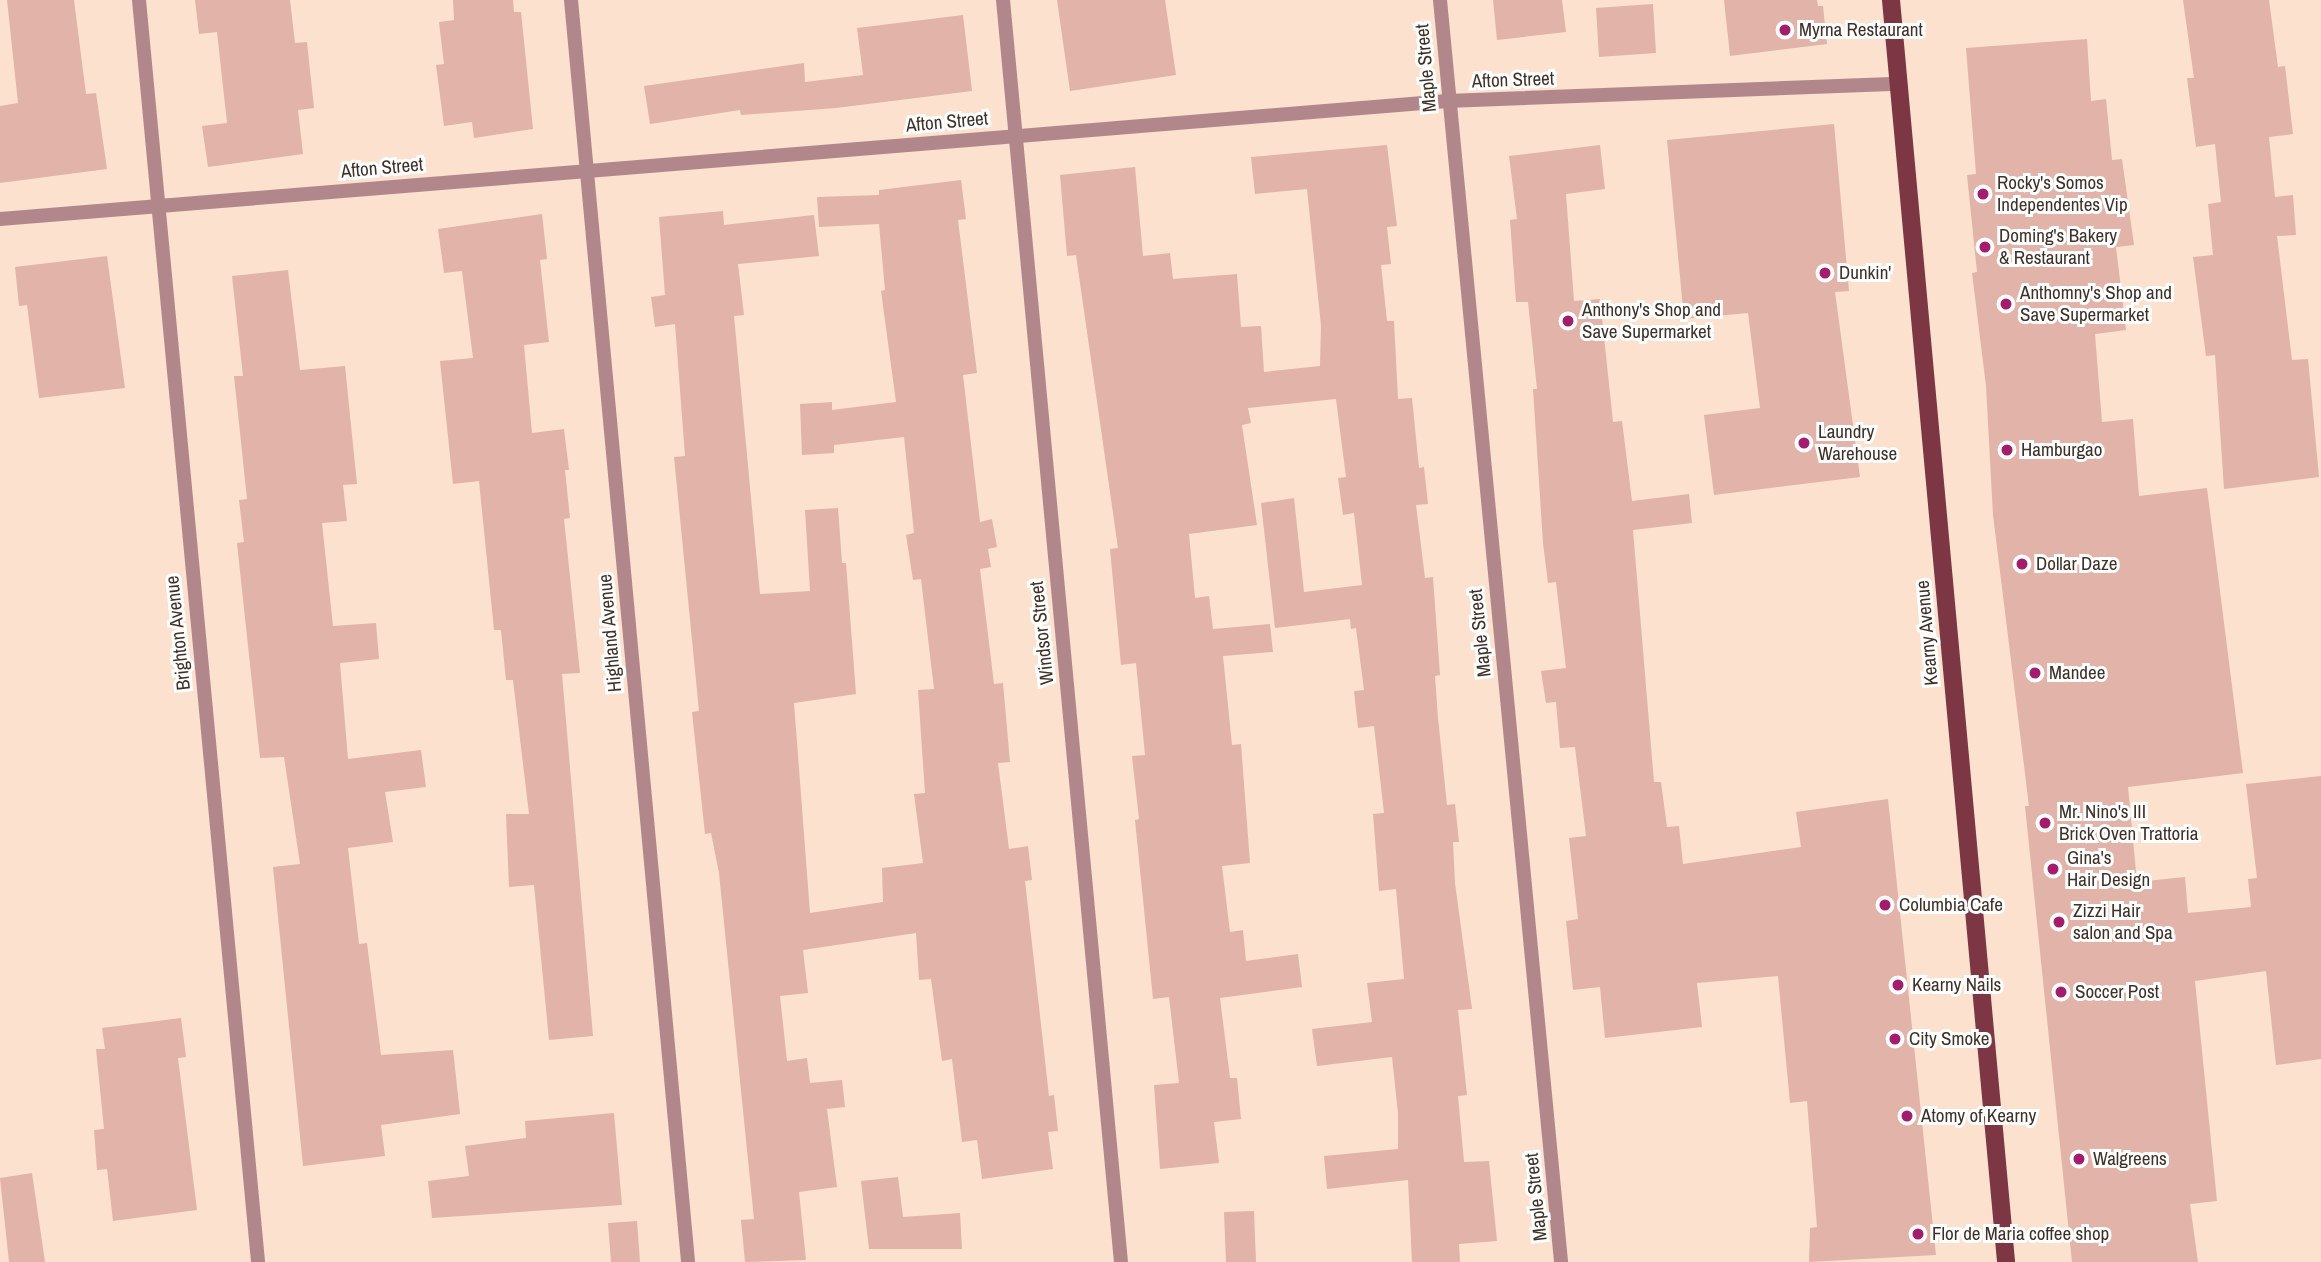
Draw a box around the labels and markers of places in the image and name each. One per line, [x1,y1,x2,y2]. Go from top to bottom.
place label: Myrna Restaurant [1799,19,1923,41]
marker: Myrna Restaurant [1777,22,1793,38]
place label: Rocky's Somos Independentes Vip [1997,172,2128,216]
marker: Rocky's Somos Independentes Vip [1975,186,1991,202]
place label: Doming's Bakery & Restaurant [1999,225,2117,269]
marker: Doming's Bakery & Restaurant [1977,239,1993,255]
place label: Dunkin' [1839,262,1891,284]
marker: Dunkin' [1817,265,1833,281]
place label: Anthomny's Shop and Save Supermarket [2020,282,2172,326]
marker: Anthomny's Shop and Save Supermarket [1998,296,2014,312]
place label: Anthony's Shop and Save Supermarket [1582,299,1721,343]
marker: Anthony's Shop and Save Supermarket [1560,313,1576,329]
place label: Laundry Warehouse [1818,421,1897,465]
marker: Laundry Warehouse [1796,435,1812,451]
place label: Hamburgao [2021,439,2102,461]
marker: Hamburgao [1999,442,2015,458]
place label: Dollar Daze [2036,553,2117,575]
marker: Dollar Daze [2014,556,2030,572]
place label: Mandee [2049,662,2105,684]
marker: Mandee [2027,665,2043,681]
place label: Mr. Nino's III Brick Oven Trattoria [2059,801,2199,845]
marker: Mr. Nino's III Brick Oven Trattoria [2037,815,2053,831]
place label: Gina's Hair Design [2067,847,2150,891]
marker: Gina's Hair Design [2045,861,2061,877]
place label: Columbia Cafe [1899,894,2003,916]
marker: Columbia Cafe [1877,897,1893,913]
place label: Zizzi Hair salon and Spa [2073,900,2173,944]
marker: Zizzi Hair salon and Spa [2051,914,2067,930]
place label: Kearny Nails [1912,974,2001,996]
marker: Kearny Nails [1890,977,1906,993]
place label: Soccer Post [2075,981,2159,1003]
marker: Soccer Post [2053,984,2069,1000]
place label: City Smoke [1909,1028,1990,1050]
marker: City Smoke [1887,1031,1903,1047]
place label: Atomy of Kearny [1921,1105,2036,1127]
marker: Atomy of Kearny [1899,1108,1915,1124]
place label: Walgreens [2093,1148,2167,1170]
marker: Walgreens [2071,1151,2087,1167]
place label: Flor de Maria coffee shop [1932,1223,2109,1245]
marker: Flor de Maria coffee shop [1910,1226,1926,1242]

